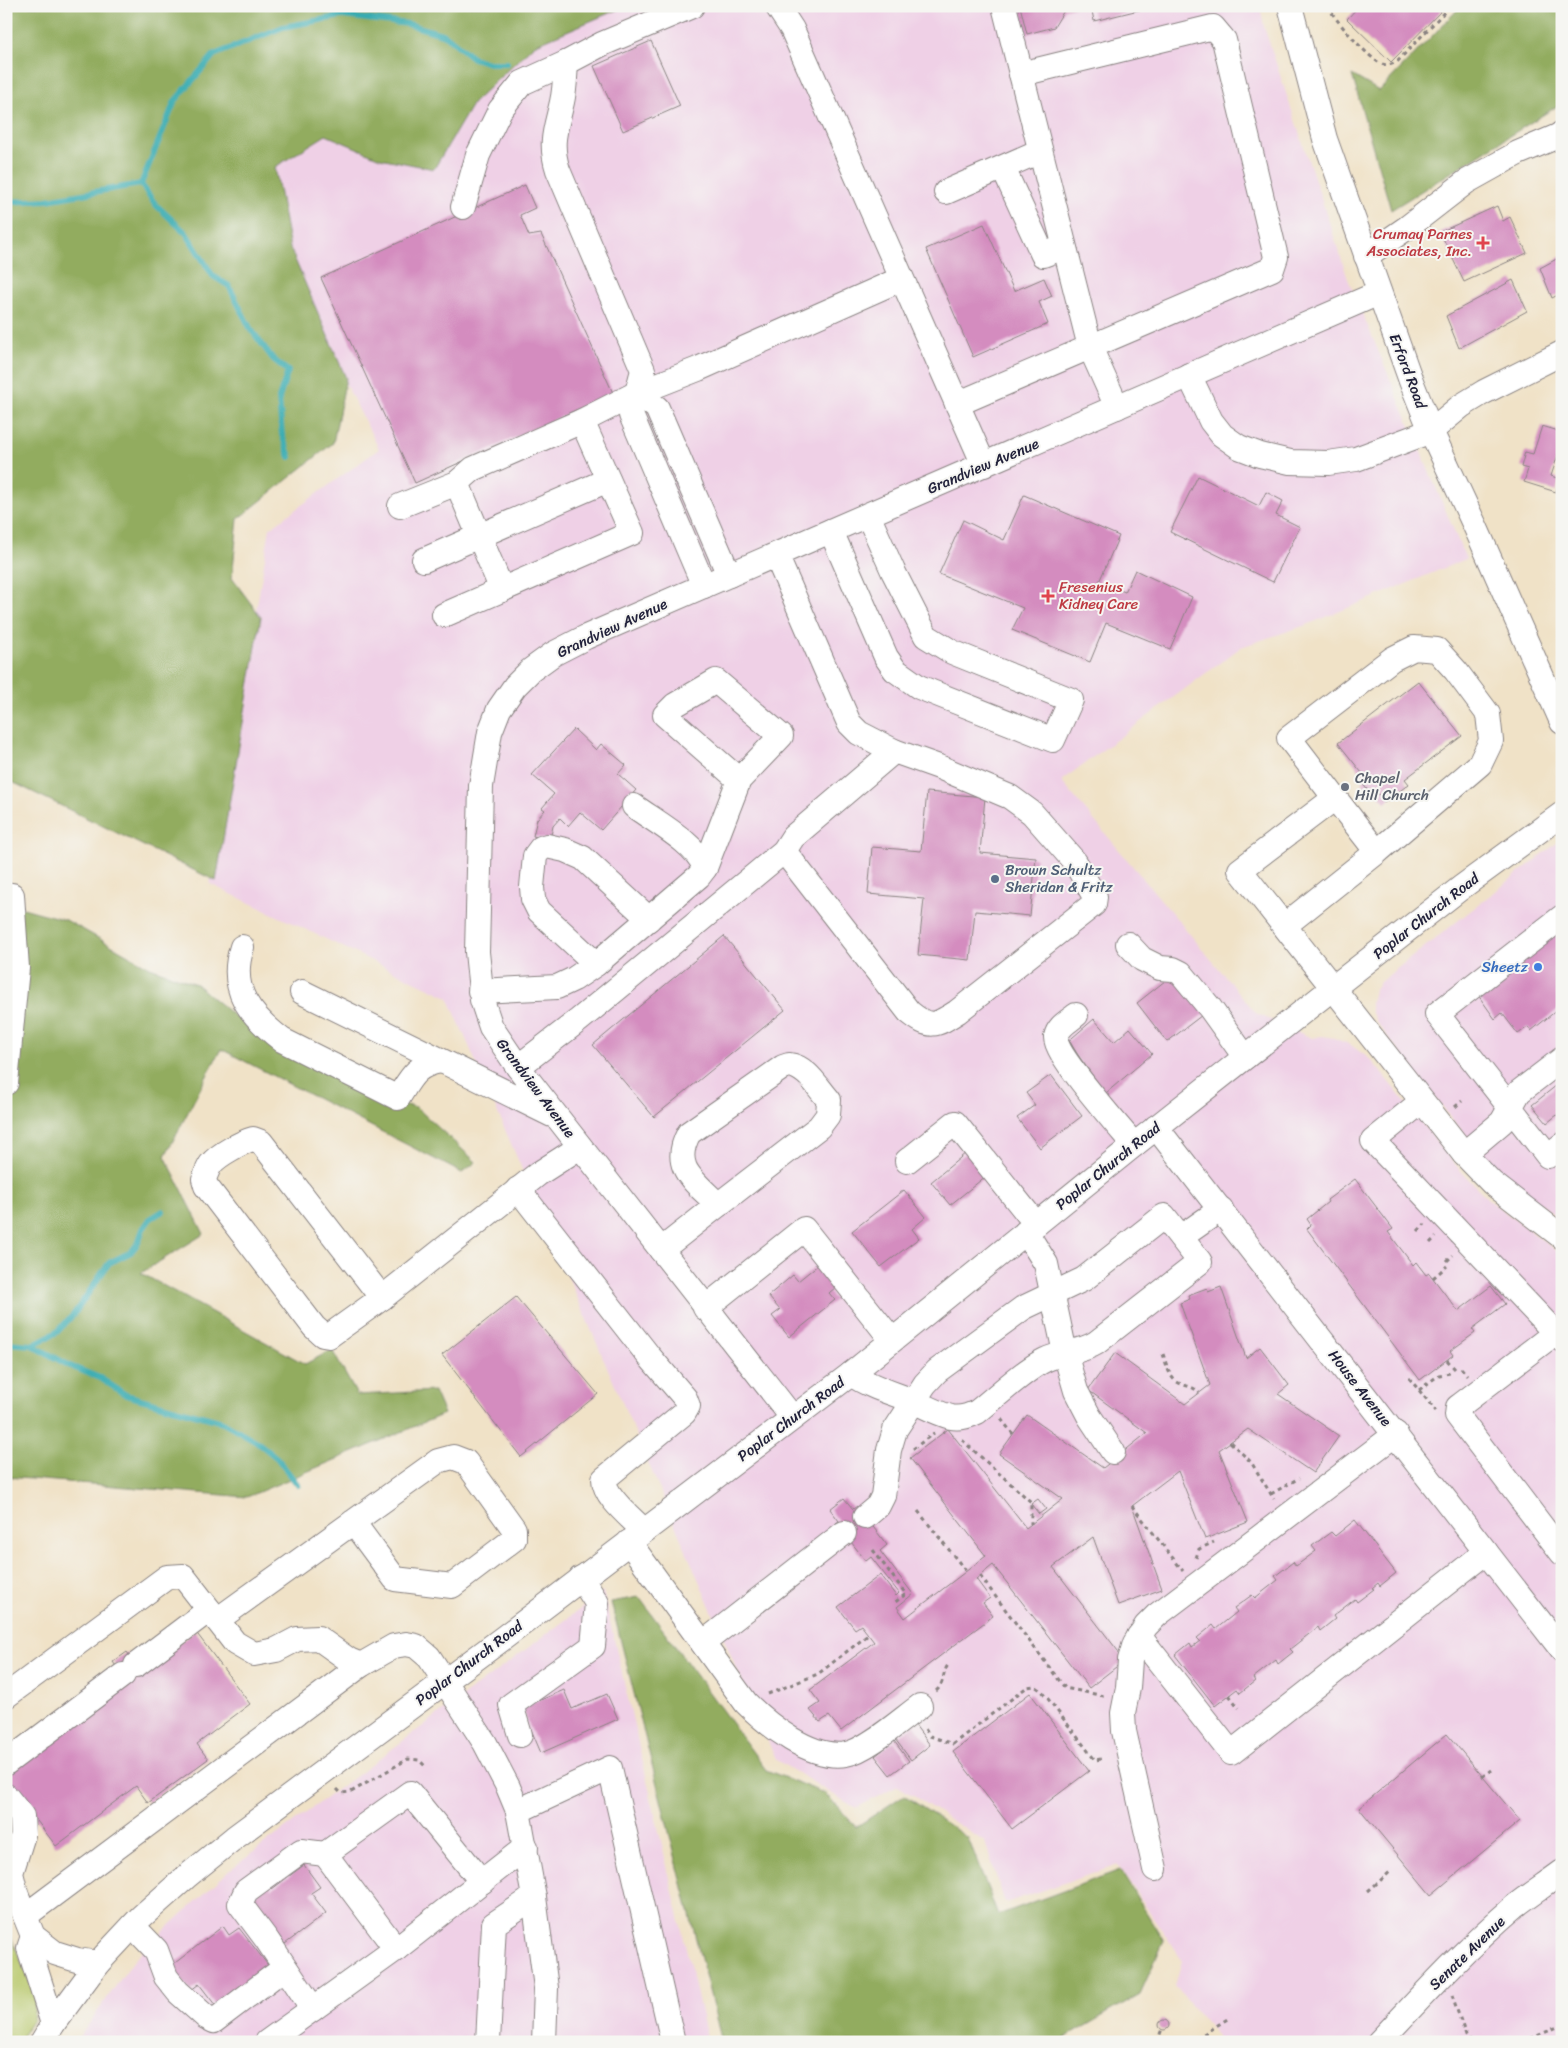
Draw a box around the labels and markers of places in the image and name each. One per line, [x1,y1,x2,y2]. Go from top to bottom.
place label: Crumay Parnes Associates, Inc. [1365,221,1473,264]
marker: Crumay Parnes Associates, Inc. [1476,236,1490,250]
place label: Fresenius Kidney Care [1059,574,1139,617]
marker: Fresenius Kidney Care [1041,589,1055,603]
place label: Chapel Hill Church [1355,765,1429,808]
marker: Chapel Hill Church [1339,781,1351,793]
place label: Brown Schultz Sheridan & Fritz [1005,857,1114,900]
marker: Brown Schultz Sheridan & Fritz [989,873,1001,885]
place label: Sheetz [1482,954,1529,980]
marker: Sheetz [1532,961,1544,973]

